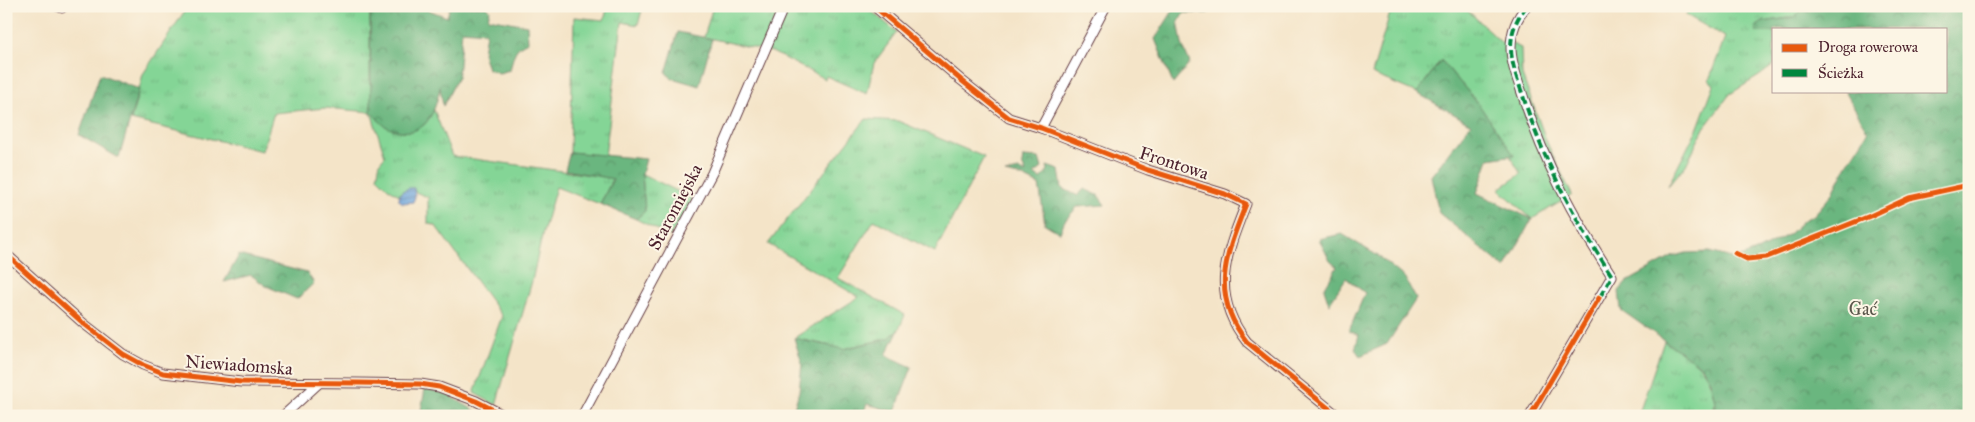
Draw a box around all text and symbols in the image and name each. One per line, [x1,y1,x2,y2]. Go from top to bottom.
legend [1772,28,1948,92]
text: Droga rowerowa [1818,38,1919,56]
text: Ścieżka [1818,63,1864,82]
street label: Frontowa [1136,141,1212,185]
street label: Staromiejska [643,160,707,254]
park label: Gać [1849,298,1878,320]
street label: Niewiadomska [185,350,294,380]

